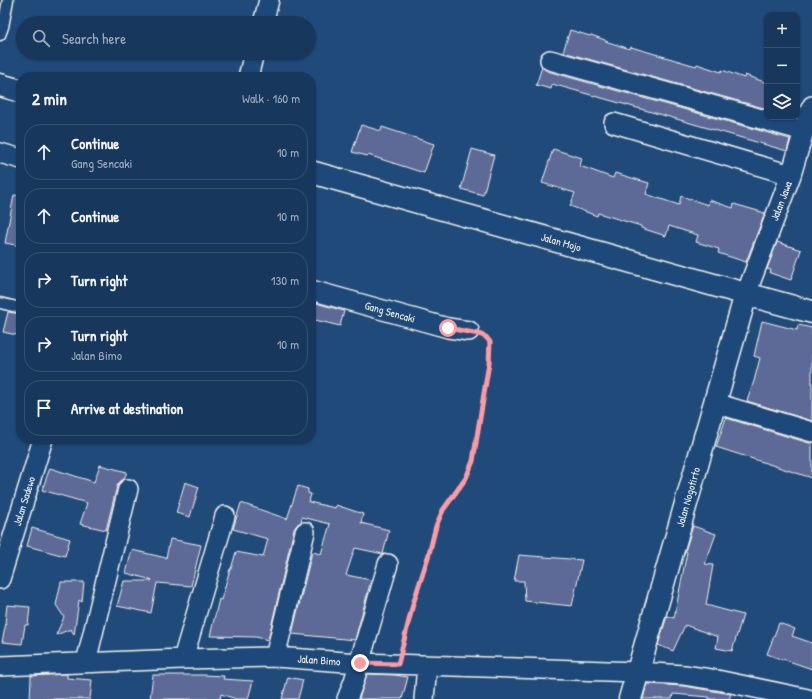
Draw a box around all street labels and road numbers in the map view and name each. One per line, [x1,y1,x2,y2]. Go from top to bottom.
street label: Jalan Jawa [767,179,795,223]
street label: Jalan Mojo [539,230,583,255]
street label: Gang Sencaki [363,298,417,326]
street label: Jalan Nogotirto [673,465,703,528]
street label: Jalan Sadewo [10,474,38,527]
street label: Jalan Bimo [297,652,342,669]

